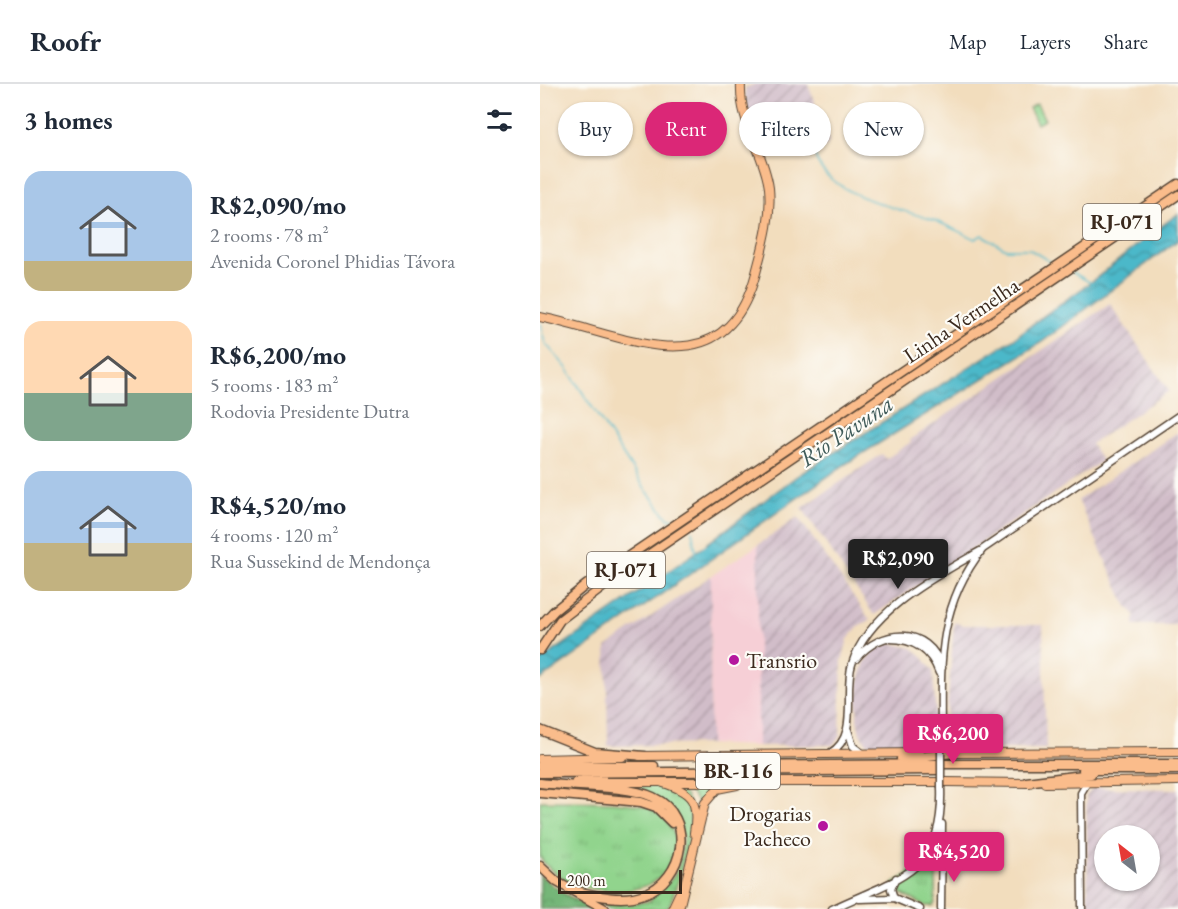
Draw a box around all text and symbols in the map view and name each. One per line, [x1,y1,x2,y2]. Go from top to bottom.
text: Roofr [30,23,101,59]
text: Map [949,28,987,55]
text: Layers [1020,28,1071,55]
text: Share [1104,28,1148,55]
chip: Buy [558,102,633,156]
chip: Rent [645,102,727,156]
chip: Filters [739,102,831,156]
chip: New [843,102,924,156]
text: 3 homes [24,103,113,137]
icon: filters [483,104,516,137]
text: R$2,090/mo [210,188,346,222]
icon: home [72,195,144,267]
road number: RJ-071 [1083,204,1161,240]
text: 2 rooms · 78 m² [210,222,329,248]
text: Avenida Coronel Phidias Távora [210,248,455,274]
street label: Linha Vermelha [898,271,1025,370]
text: R$6,200/mo [210,338,346,372]
icon: home [72,345,144,417]
text: 5 rooms · 183 m² [210,372,338,398]
water label: Rio Pavuna [793,388,899,473]
text: Rodovia Presidente Dutra [210,398,410,424]
text: R$4,520/mo [210,488,346,522]
icon: home [72,495,144,567]
text: 4 rooms · 120 m² [210,522,338,548]
pin: R$2,090 [843,539,953,590]
text: R$2,090 [862,545,934,571]
text: Rua Sussekind de Mendonça [210,548,431,574]
road number: RJ-071 [587,552,665,588]
place label: Transrio [746,646,817,675]
marker: Transrio [727,653,741,667]
pin: R$6,200 [898,714,1008,765]
text: R$6,200 [917,720,989,746]
road number: BR-116 [696,753,780,789]
place label: Drogarias Pacheco [729,799,811,853]
marker: Drogarias Pacheco [816,819,830,833]
north arrow [1094,825,1160,891]
map controls [1094,825,1160,891]
pin: R$4,520 [899,832,1009,883]
text: R$4,520 [918,838,990,864]
scale bar [558,867,682,894]
text: 200 m [567,870,606,891]

